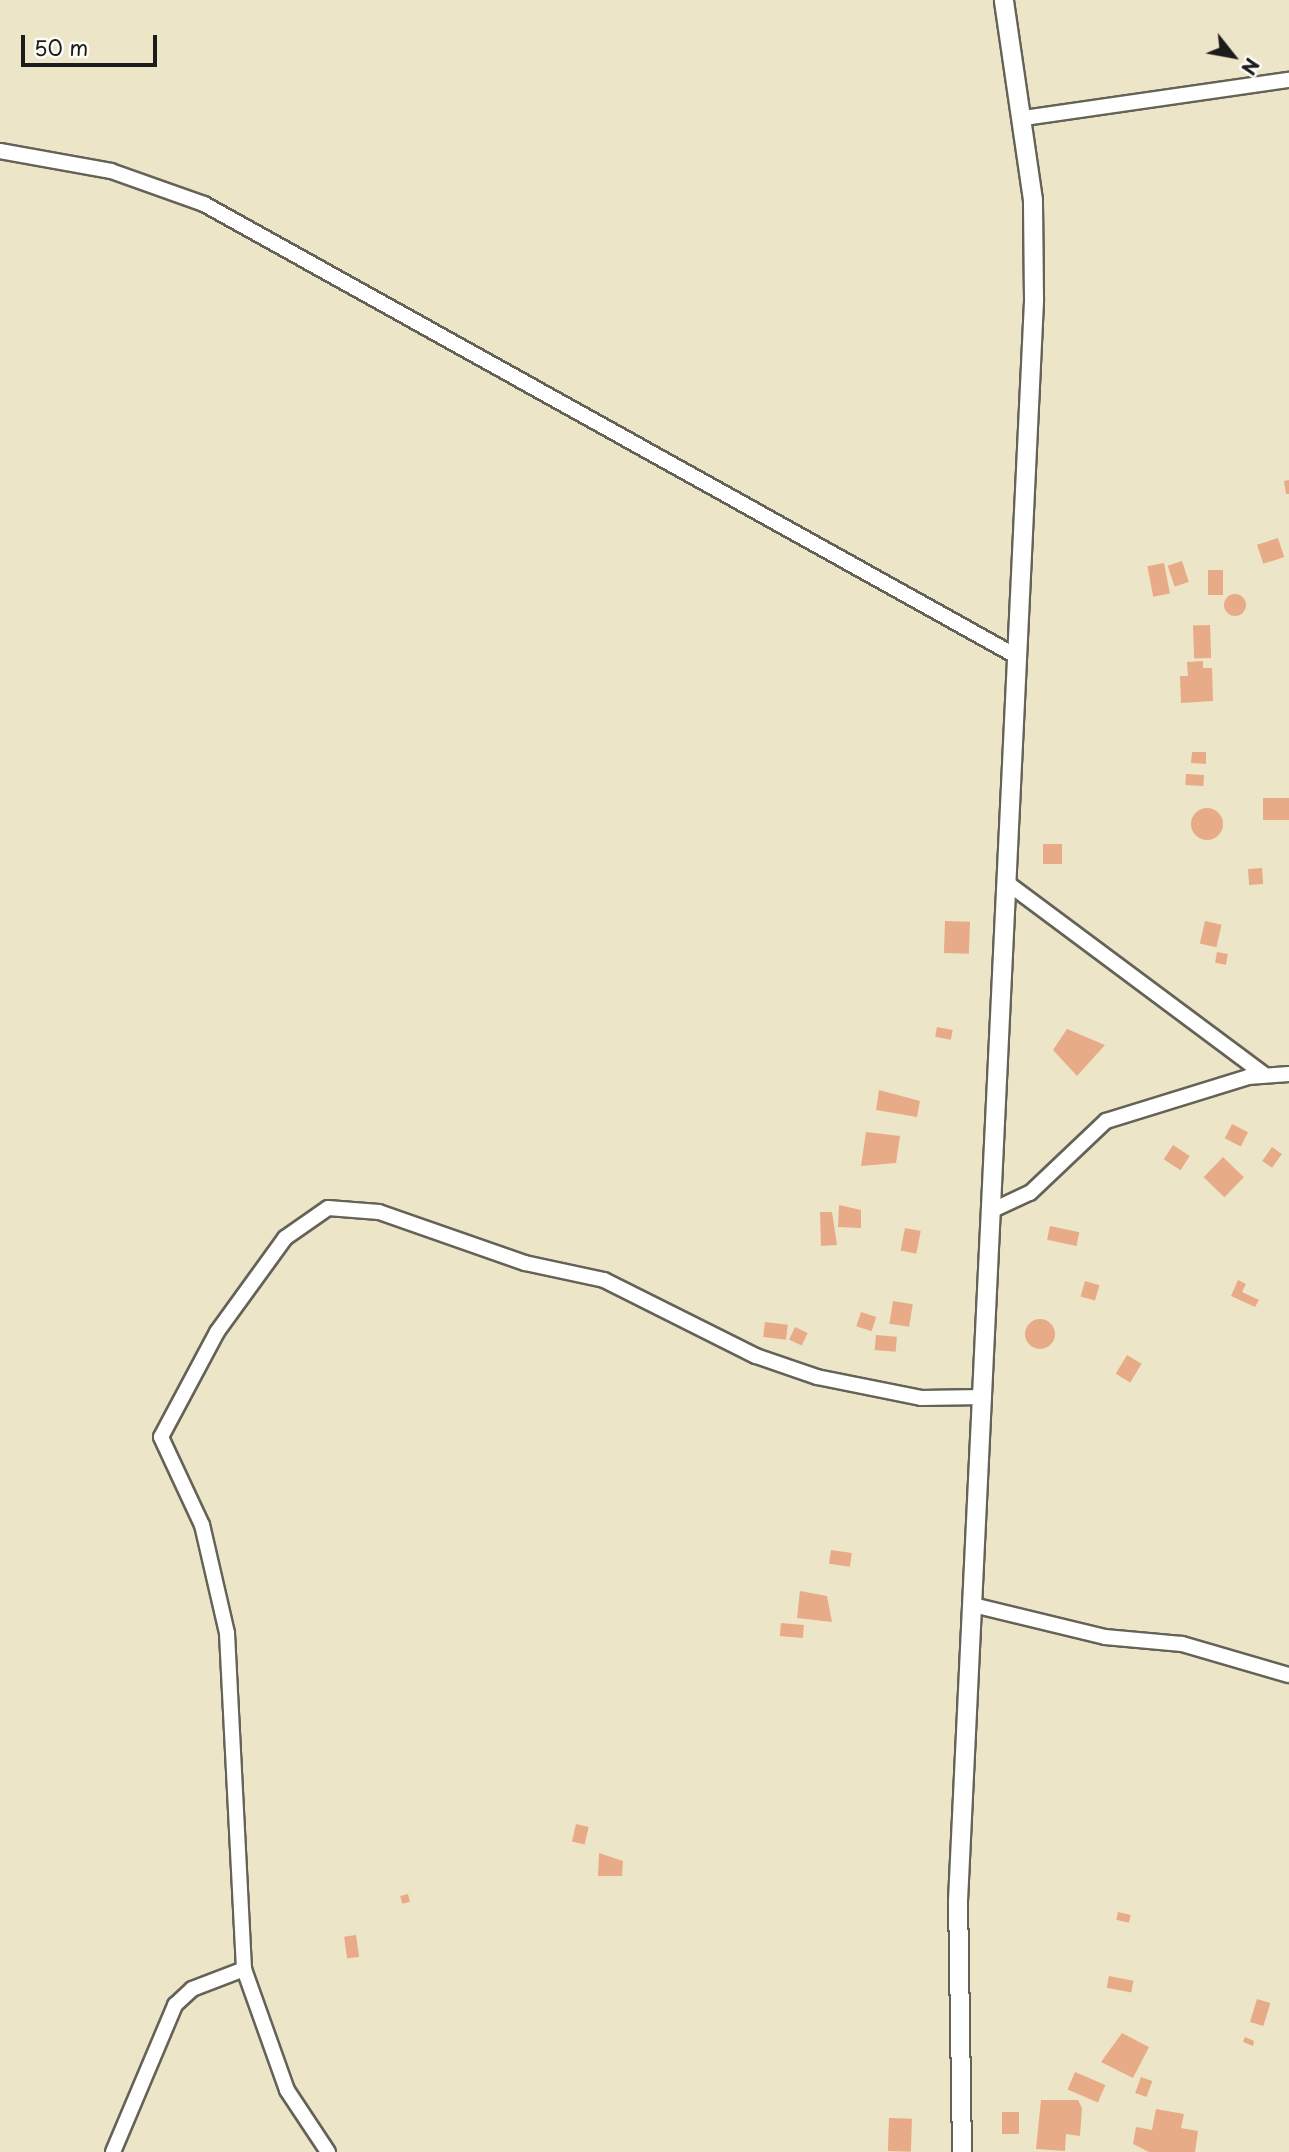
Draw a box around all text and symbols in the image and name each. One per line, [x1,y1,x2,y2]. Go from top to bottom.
scale bar [24,21,161,65]
north arrow [1198,21,1268,91]
text: 50 m [34,31,88,63]
text: N [1235,53,1267,80]

